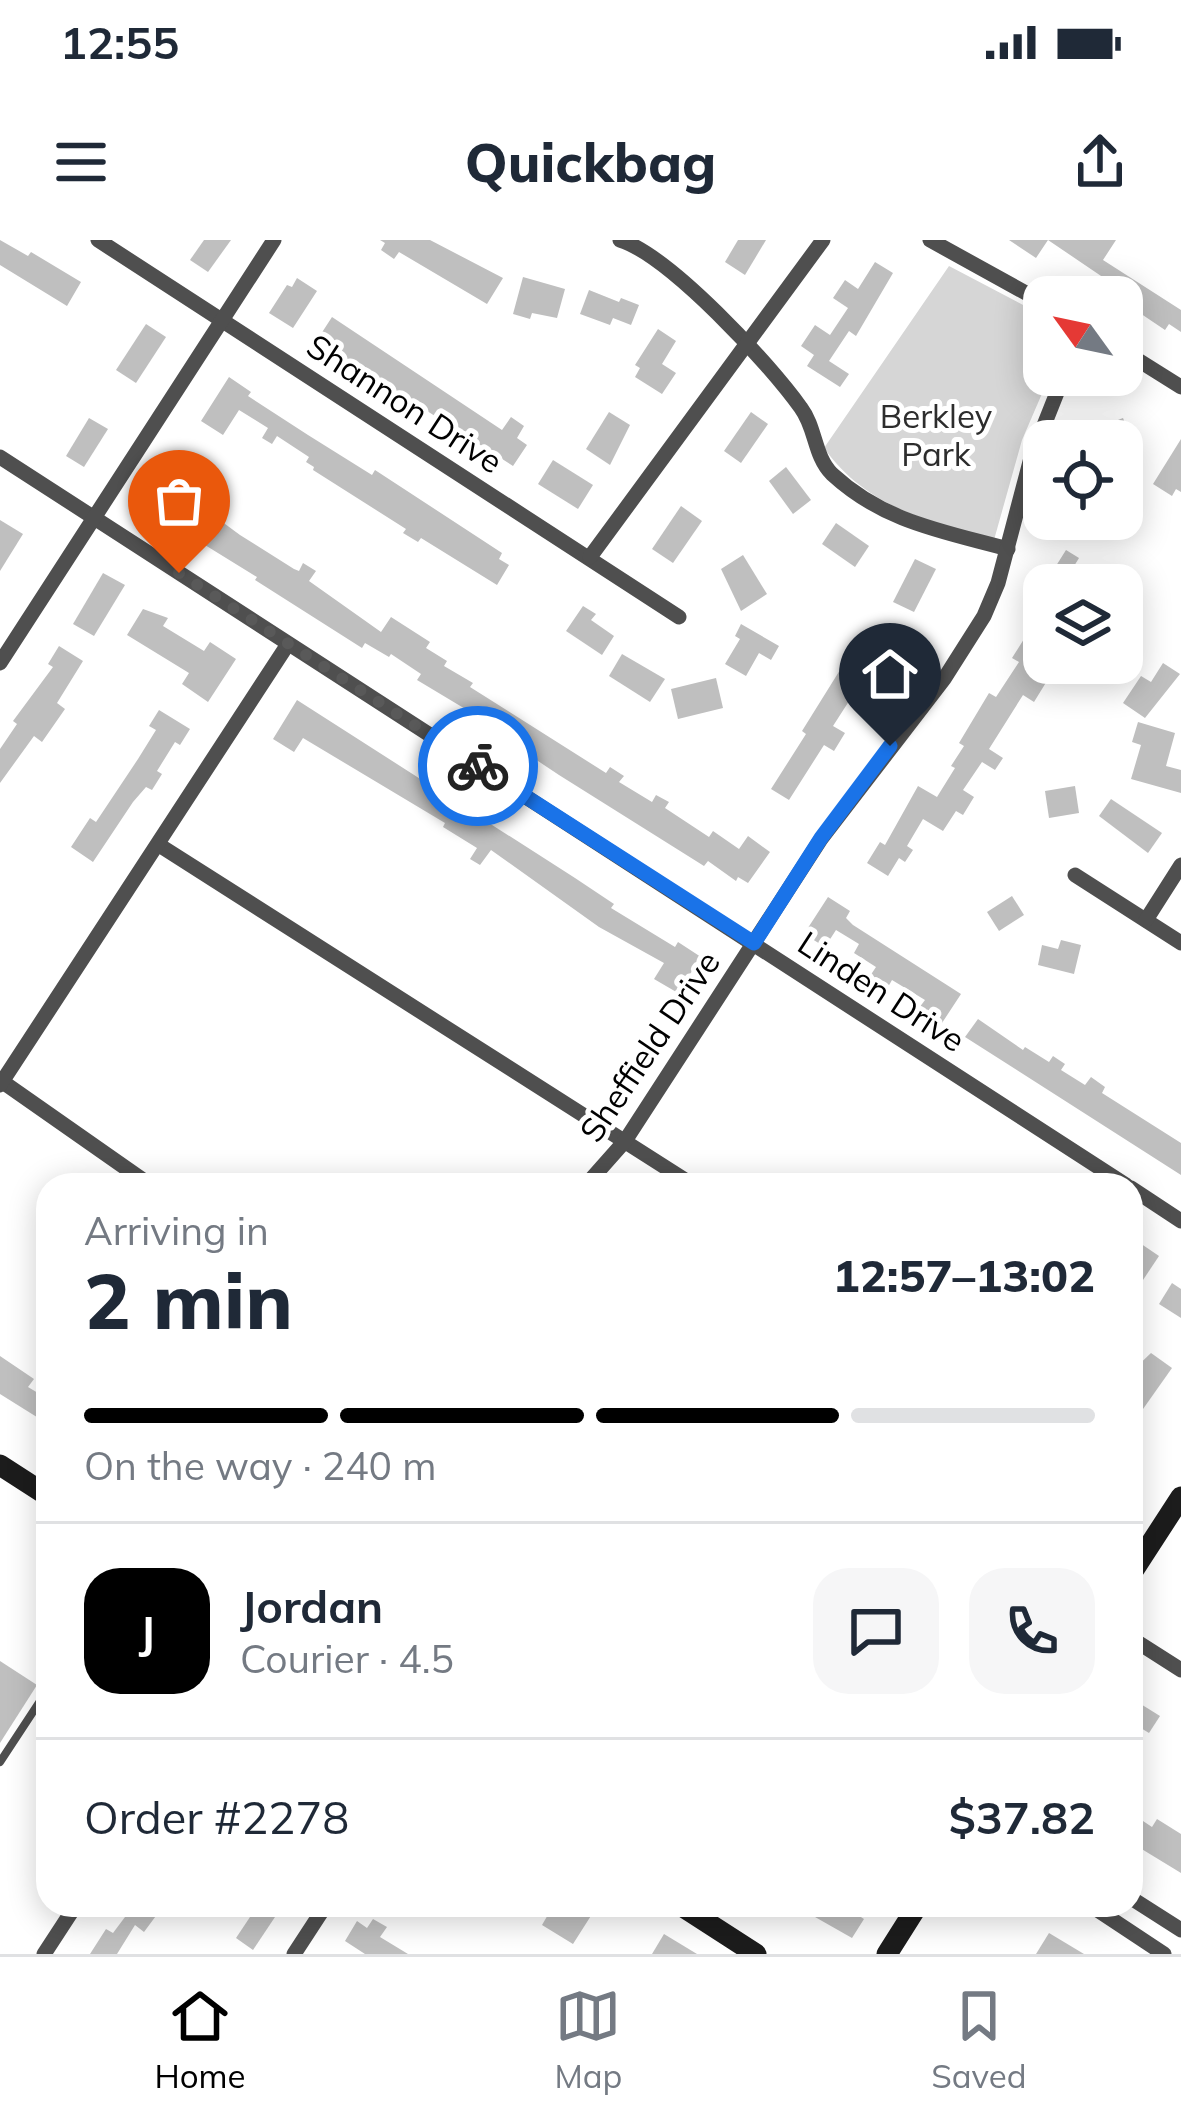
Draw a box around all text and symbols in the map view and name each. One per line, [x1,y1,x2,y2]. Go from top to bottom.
text: 12:55 [60,14,179,70]
text: Quickbag [465,128,716,196]
icon: menu [48,129,114,195]
icon: share [1067,129,1133,195]
north arrow [1023,276,1143,396]
map controls [1023,276,1143,684]
street label: Shannon Drive [300,325,510,481]
park label: Berkley Park [880,395,993,474]
button: locate [1023,420,1143,540]
pin [128,450,230,573]
icon: bag [146,468,212,534]
button: layers [1023,564,1143,684]
pin [839,623,941,746]
icon: home [857,641,923,707]
courier [418,706,538,826]
icon: bike [445,733,511,799]
street label: Linden Drive [791,922,973,1060]
street label: Sheffield Drive [570,943,728,1149]
text: Arriving in [84,1206,269,1255]
text: 12:57–13:02 [833,1247,1095,1303]
text: 2 min [84,1251,293,1349]
text: On the way · 240 m [84,1441,436,1490]
button: chat [813,1568,939,1694]
button: phone [969,1568,1095,1694]
text: Jordan [240,1578,383,1634]
text: J [139,1603,155,1659]
text: Courier · 4.5 [240,1634,454,1683]
text: Order #2278 [84,1789,349,1845]
text: $37.82 [949,1789,1095,1845]
tab: Home [154,1983,246,2096]
tab: Map [554,1983,622,2096]
tab: Saved [931,1983,1027,2096]

